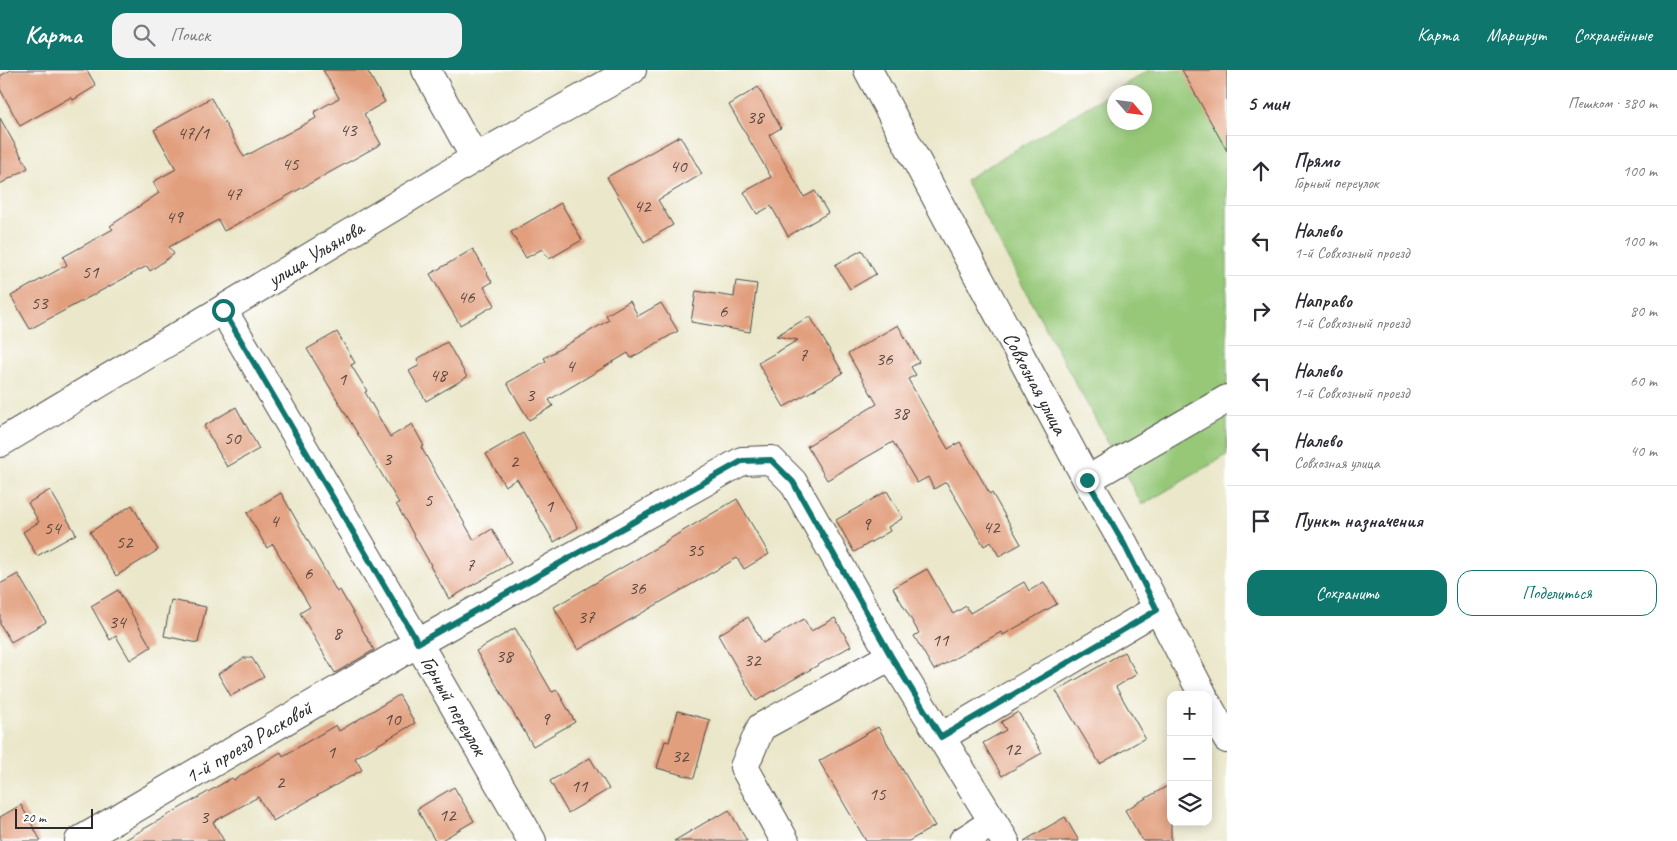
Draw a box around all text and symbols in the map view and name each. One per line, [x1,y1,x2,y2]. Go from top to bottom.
search box [112,13,462,58]
text: Карта [25,20,82,50]
icon: search [130,21,158,49]
text: Поиск [170,23,210,47]
text: Карта [1417,24,1458,46]
text: Маршрут [1486,24,1546,46]
text: Сохранённые [1574,24,1652,46]
north arrow [1107,85,1152,130]
text: 5 мин [1247,90,1289,116]
text: Пешком · 380 m [1568,93,1657,113]
house number: 38 [746,105,766,129]
house number: 43 [339,118,358,142]
house number: 47/1 [177,121,210,145]
text: Прямо [1294,149,1339,173]
house number: 45 [281,152,300,176]
house number: 40 [669,154,688,178]
icon: ahead [1247,157,1275,185]
text: 100 m [1623,161,1657,181]
text: Горный переулок [1294,173,1379,193]
house number: 47 [224,182,243,206]
house number: 42 [633,194,652,218]
house number: 49 [165,205,184,229]
street label: улица Ульянова [261,214,370,294]
text: Налево [1294,219,1342,243]
icon: left [1247,227,1275,255]
text: 100 m [1623,231,1657,251]
text: 1-й Совхозный проезд [1294,243,1409,263]
house number: 51 [81,260,100,284]
house number: 46 [457,285,476,309]
text: Направо [1294,289,1352,313]
house number: 53 [30,291,49,315]
icon: right [1247,297,1275,325]
route start [212,299,235,322]
house number: 6 [719,299,729,323]
text: 80 m [1630,301,1657,321]
text: 1-й Совхозный проезд [1294,313,1409,333]
street label: Совхозная улица [997,327,1074,440]
house number: 7 [799,343,809,367]
house number: 36 [875,347,894,371]
house number: 4 [566,354,577,378]
text: Налево [1294,359,1342,383]
house number: 48 [429,363,449,387]
house number: 1 [338,367,348,391]
icon: left [1247,367,1275,395]
text: 60 m [1630,371,1657,391]
house number: 3 [526,383,536,407]
text: 1-й Совхозный проезд [1294,383,1409,403]
house number: 38 [891,401,911,425]
house number: 50 [223,426,242,450]
text: Налево [1294,429,1342,453]
icon: left [1247,437,1275,465]
text: 40 m [1630,441,1657,461]
house number: 3 [383,447,393,471]
house number: 2 [510,449,520,473]
text: Совхозная улица [1294,453,1380,473]
route end [1076,469,1099,492]
house number: 5 [424,488,434,512]
house number: 1 [545,494,555,518]
icon: arrive [1247,507,1275,535]
house number: 4 [270,509,281,533]
text: Пункт назначения [1294,509,1423,533]
house number: 9 [862,512,872,536]
house number: 42 [982,515,1001,539]
house number: 54 [43,516,63,540]
house number: 52 [115,530,134,554]
house number: 35 [686,538,705,562]
house number: 7 [466,553,476,577]
house number: 6 [304,561,314,585]
button: Сохранить [1247,570,1447,616]
button: Поделиться [1457,570,1657,616]
house number: 36 [628,576,647,600]
house number: 37 [577,605,596,629]
house number: 34 [108,610,128,634]
house number: 8 [333,621,344,645]
house number: 11 [931,628,950,652]
house number: 38 [495,644,515,668]
house number: 32 [743,648,762,672]
street label: Горный переулок [415,651,494,762]
map controls [1167,691,1212,826]
button: + [1167,691,1212,736]
street label: 1-й проезд Расковой [180,694,317,789]
house number: 10 [383,707,402,731]
house number: 9 [541,707,551,731]
button: − [1167,736,1212,781]
house number: 12 [1003,737,1022,761]
house number: 1 [327,740,337,764]
house number: 32 [671,744,690,768]
house number: 2 [276,770,286,794]
house number: 11 [570,774,589,798]
button: layers [1167,781,1212,826]
house number: 15 [868,782,887,806]
house number: 12 [438,803,457,827]
house number: 3 [200,805,210,829]
scale bar [15,806,92,829]
text: 20 m [22,809,46,826]

